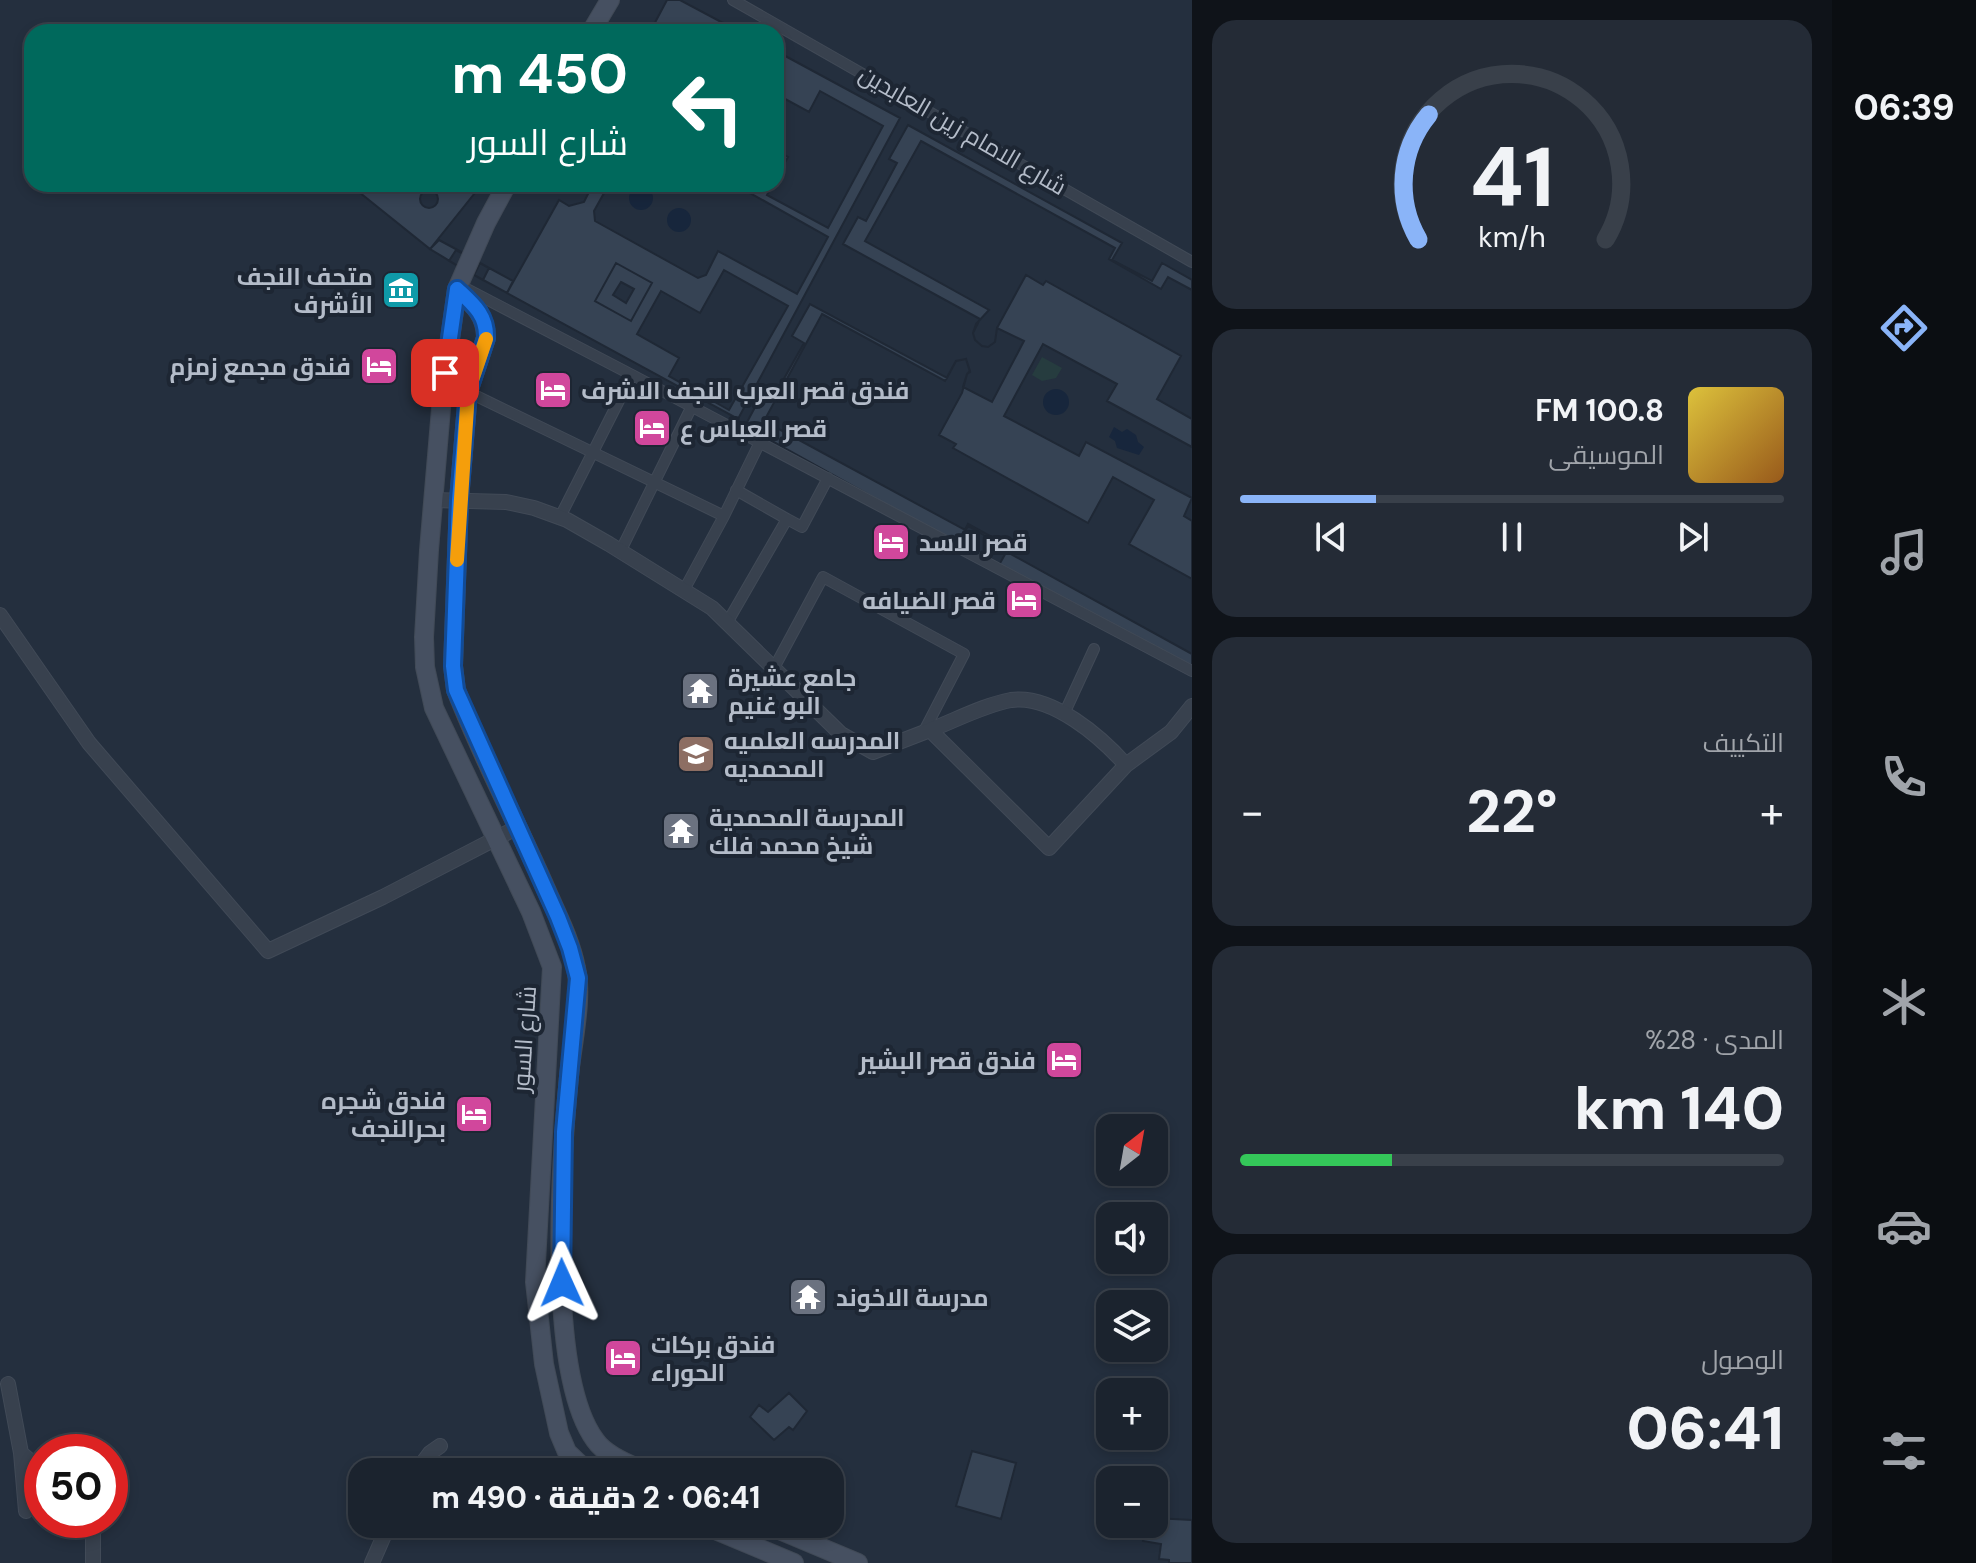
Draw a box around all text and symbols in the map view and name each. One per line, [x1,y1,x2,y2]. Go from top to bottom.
text: 450 m [451,37,628,110]
icon: left [656,56,760,160]
street label: شارع الامام زين العابدين [853,58,1072,203]
text: 06:39 [1853,84,1955,131]
text: شارع السور [468,119,628,166]
text: 41 [1470,123,1554,232]
text: km/h [1478,219,1546,256]
place label: متحف النجف الأشرف [237,261,373,320]
museum icon: متحف النجف الأشرف [380,269,422,311]
icon: directions [1876,300,1932,356]
pin [411,339,479,407]
hotel icon: فندق مجمع زمزم [358,345,400,387]
place label: فندق مجمع زمزم [170,351,351,383]
icon: arrive [423,351,467,395]
hotel icon: فندق قصر العرب النجف الاشرف [532,369,574,411]
place label: فندق قصر العرب النجف الاشرف [581,375,910,406]
text: 100.8 FM [1535,391,1664,430]
hotel icon: قصر العباس ع [631,407,673,449]
place label: قصر العباس ع [680,413,827,445]
text: الموسيقى [1549,438,1664,472]
icon: previous [1309,515,1353,559]
icon: pause [1490,515,1534,559]
icon: next [1671,515,1715,559]
hotel icon: قصر الاسد [870,521,912,563]
icon: music [1876,524,1932,580]
place label: قصر الاسد [919,527,1028,558]
hotel icon: قصر الضيافه [1003,579,1045,621]
place label: قصر الضيافه [862,585,996,616]
place label: جامع عشيرة البو غنيم [728,662,856,722]
temple icon: جامع عشيرة البو غنيم [679,670,721,712]
place label: المدرسه العلمیه المحمدیه [724,725,900,784]
text: التكييف [1702,726,1784,760]
school or university icon: المدرسه العلمیه المحمدیه [675,733,717,775]
icon: phone [1876,749,1932,805]
text: 22° [1466,772,1558,851]
text: − [1240,783,1264,841]
text: + [1760,783,1784,841]
place label: المدرسة المحمدية شيخ محمد فلك [709,802,905,862]
temple icon: المدرسة المحمدية شيخ محمد فلك [660,810,702,852]
icon: climate [1876,974,1932,1030]
street label: شارع السور [505,985,544,1095]
text: المدى · 28% [1645,1023,1784,1057]
hotel icon: فندق قصر البشير [1043,1039,1085,1081]
place label: فندق قصر البشير [858,1045,1036,1076]
text: 140 km [1574,1069,1784,1148]
place label: فندق شجره بحرالنجف [321,1085,446,1144]
hotel icon: فندق شجره بحرالنجف [453,1093,495,1135]
north arrow [1096,1114,1168,1186]
map controls [1096,1114,1168,1538]
icon: car [1876,1198,1932,1254]
button: sound [1096,1202,1168,1274]
position arrow [520,1241,604,1325]
temple icon: مدرسة الاخوند [787,1276,829,1318]
place label: مدرسة الاخوند [836,1282,989,1313]
button: layers [1096,1290,1168,1362]
place label: فندق بركات الحوراء [651,1329,775,1388]
hotel icon: فندق بركات الحوراء [602,1337,644,1379]
text: الوصول [1701,1343,1784,1377]
button: + [1096,1378,1168,1450]
text: 06:41 [1627,1389,1784,1468]
icon: filters [1876,1423,1932,1479]
speed limit sign: 50 [24,1434,128,1538]
button: − [1096,1466,1168,1538]
text: 06:41 · 2 دقيقة · 490 m [432,1478,760,1517]

